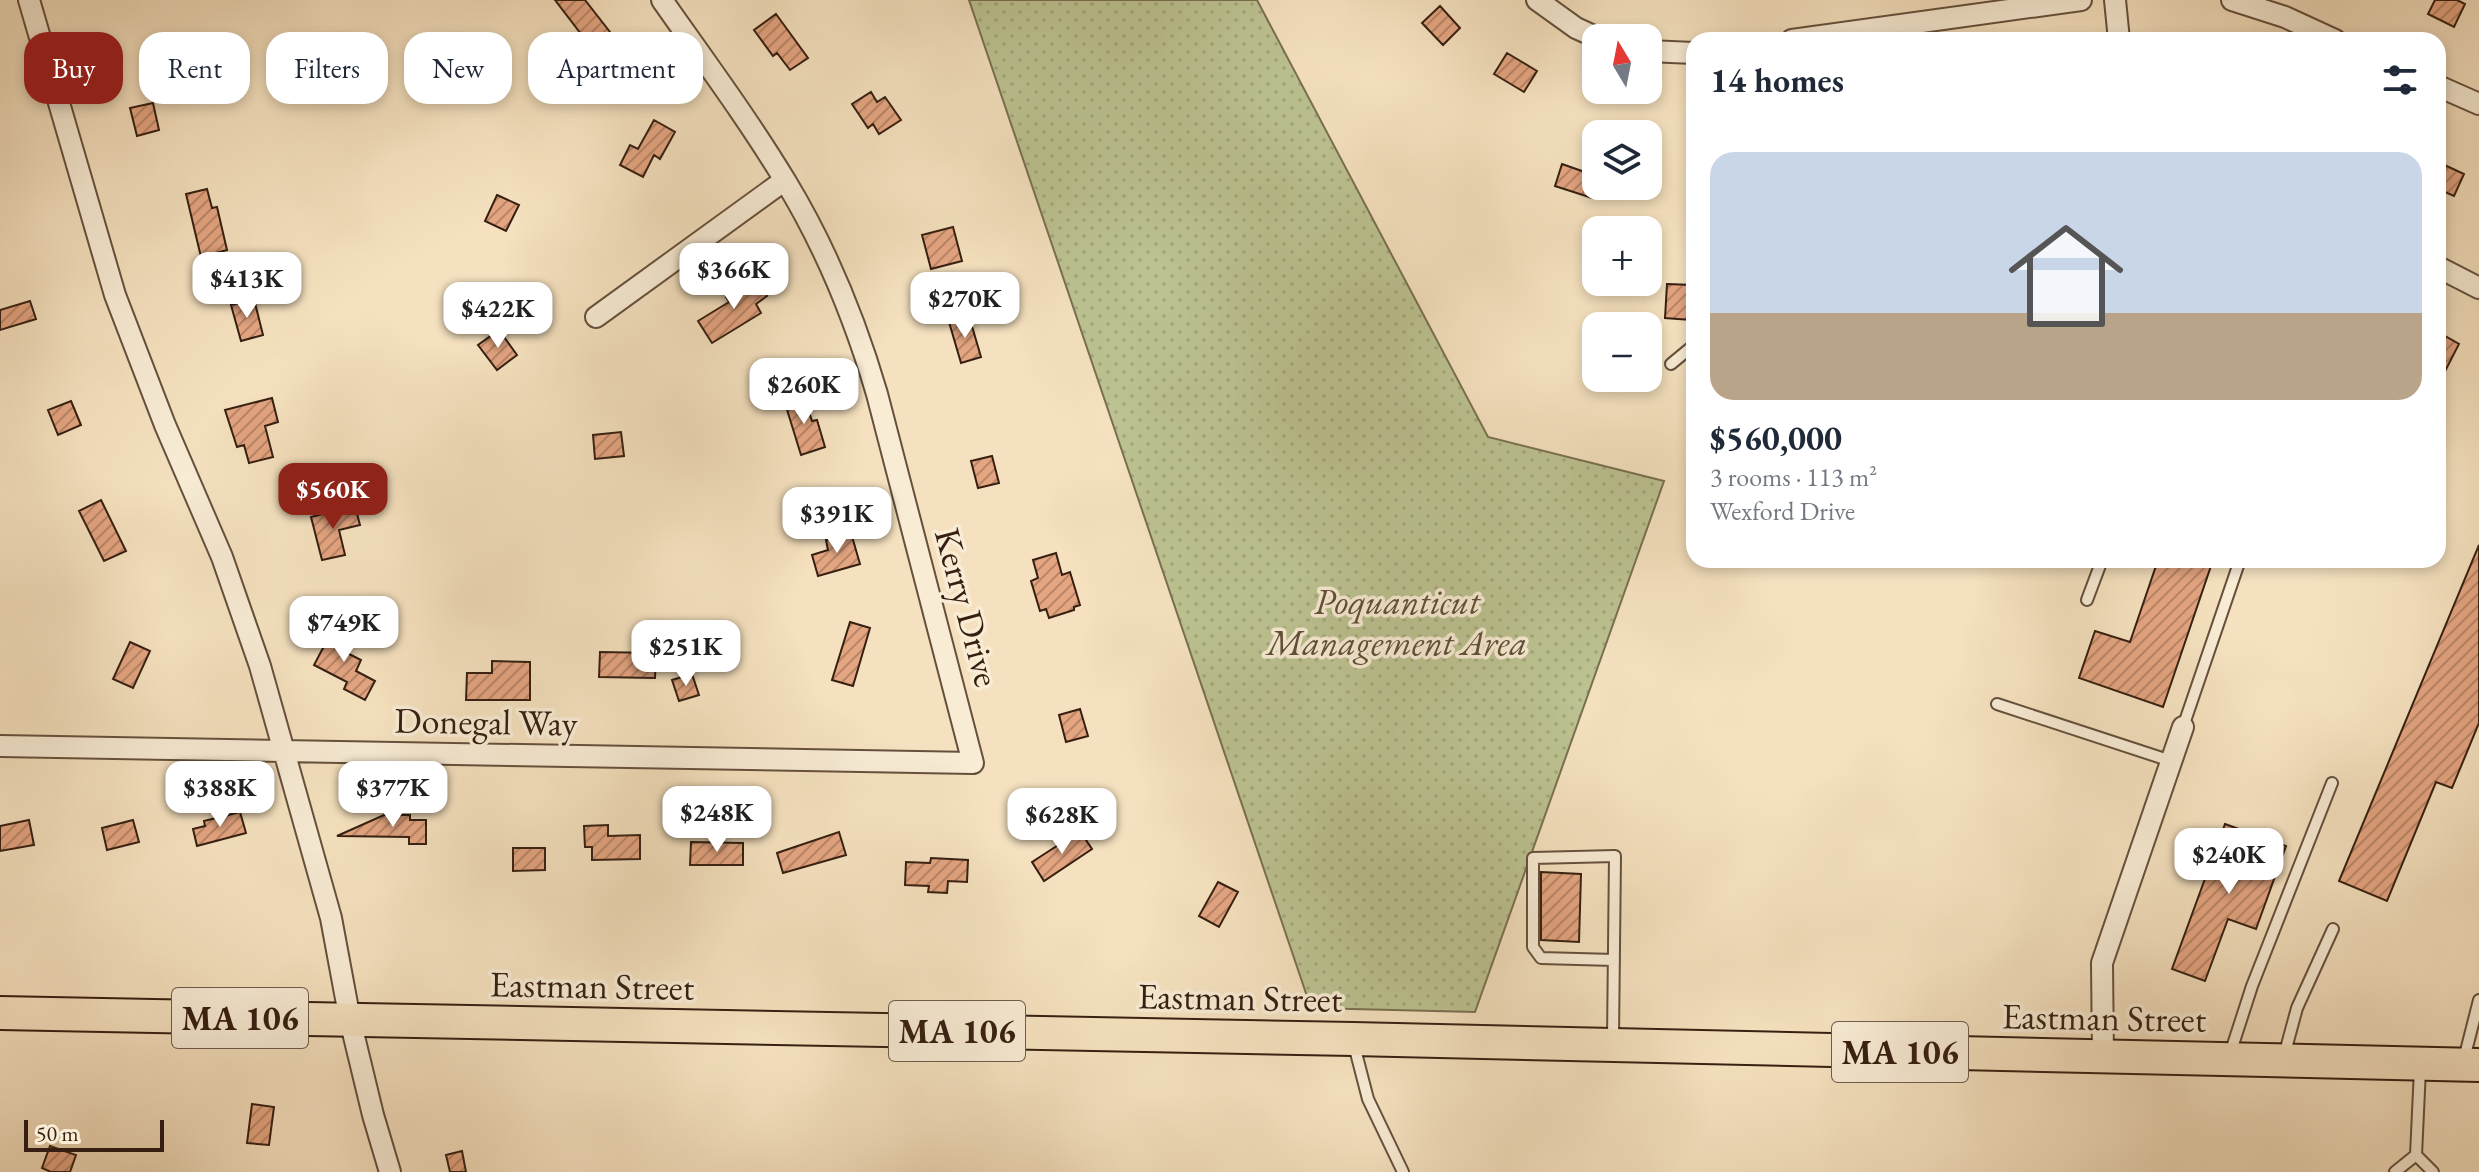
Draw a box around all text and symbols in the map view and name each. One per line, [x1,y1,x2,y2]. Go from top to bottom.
north arrow [1582,24,1662,104]
map controls [1582,24,1662,392]
chip: Buy [24,32,123,104]
chip: Rent [139,32,250,104]
chip: Filters [266,32,388,104]
chip: New [404,32,512,104]
chip: Apartment [528,32,703,104]
text: 14 homes [1710,58,1844,102]
icon: filters [2378,58,2422,102]
button: layers [1582,120,1662,200]
icon: home [1994,204,2138,348]
button: + [1582,216,1662,296]
pin: $366K [678,243,790,311]
pin: $413K [191,252,303,320]
text: $366K [697,252,771,286]
text: $413K [210,261,284,295]
pin: $270K [909,272,1021,340]
text: $270K [928,281,1002,315]
pin: $422K [442,282,554,350]
text: $422K [461,291,535,325]
button: − [1582,312,1662,392]
pin: $260K [748,358,860,426]
text: $260K [767,367,841,401]
text: $560,000 [1710,416,1842,460]
text: 3 rooms · 113 m² [1710,460,1877,494]
pin: $560K [277,463,389,531]
text: $560K [296,472,370,506]
pin: $391K [781,487,893,555]
text: Wexford Drive [1710,494,1855,528]
text: $391K [800,496,874,530]
street label: Kerry Drive [924,523,1011,692]
park label: Poquanticut Management Area [1265,578,1527,666]
pin: $749K [288,596,400,664]
text: $749K [307,605,381,639]
pin: $251K [630,620,742,688]
text: $251K [649,629,723,663]
street label: Donegal Way [394,696,578,747]
pin: $388K [164,761,276,829]
pin: $377K [337,761,449,829]
text: $388K [183,770,257,804]
text: $377K [356,770,430,804]
pin: $248K [661,786,773,854]
pin: $628K [1006,788,1118,856]
text: $248K [680,795,754,829]
text: $628K [1025,797,1099,831]
pin: $240K [2173,828,2285,896]
text: $240K [2192,837,2266,871]
street label: Eastman Street [489,960,695,1011]
street label: Eastman Street [1137,972,1343,1023]
road number: MA 106 [172,988,308,1048]
street label: Eastman Street [2001,992,2207,1043]
road number: MA 106 [889,1001,1025,1061]
road number: MA 106 [1832,1022,1968,1082]
scale bar [24,1116,164,1152]
text: 50 m [36,1119,79,1148]

